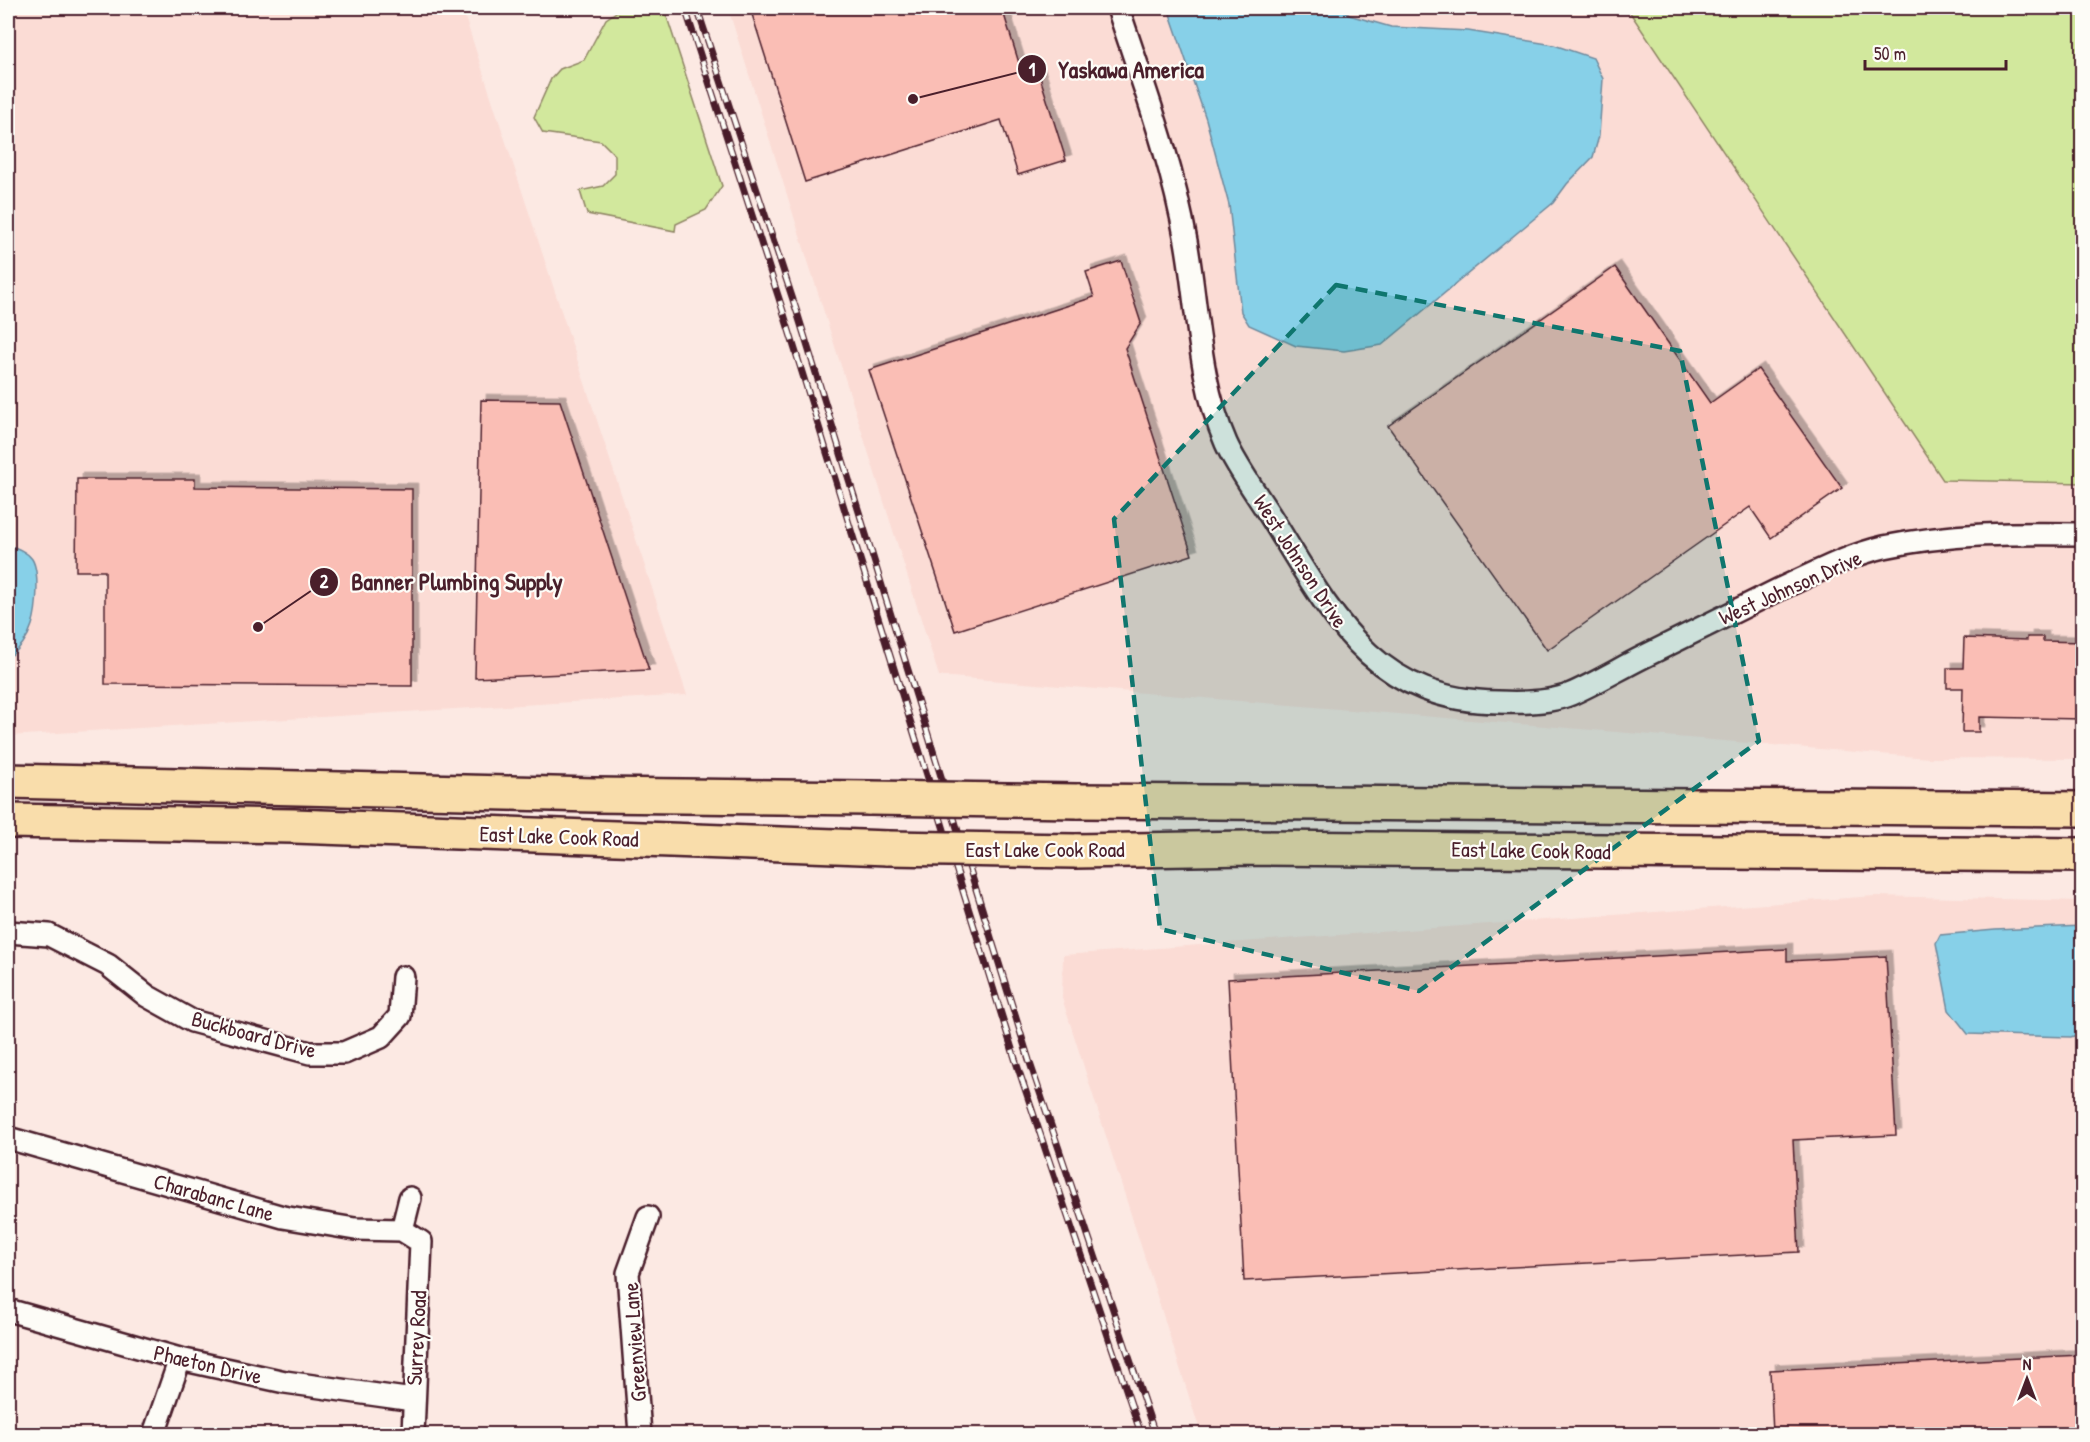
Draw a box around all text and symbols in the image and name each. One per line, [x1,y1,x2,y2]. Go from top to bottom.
scale bar [1865,33,2006,71]
text: 50 m [1874,41,1906,66]
callout: Yaskawa America [1017,48,1216,90]
text: Yaskawa America [1058,53,1204,85]
text: 1 [1029,57,1036,82]
street label: West Johnson Drive [1247,489,1355,634]
street label: West Johnson Drive [1714,542,1866,632]
callout: Banner Plumbing Supply [309,561,575,603]
text: Banner Plumbing Supply [351,565,563,598]
text: 2 [320,569,329,594]
street label: East Lake Cook Road [479,818,640,854]
street label: East Lake Cook Road [965,834,1125,864]
street label: East Lake Cook Road [1451,834,1611,866]
street label: Buckboard Drive [188,1003,320,1065]
street label: Charabanc Lane [150,1166,278,1229]
street label: Greenview Lane [615,1281,653,1403]
street label: Surrey Road [399,1289,433,1386]
street label: Phaeton Drive [151,1337,265,1391]
north arrow [1997,1349,2057,1409]
text: N [2023,1353,2032,1375]

